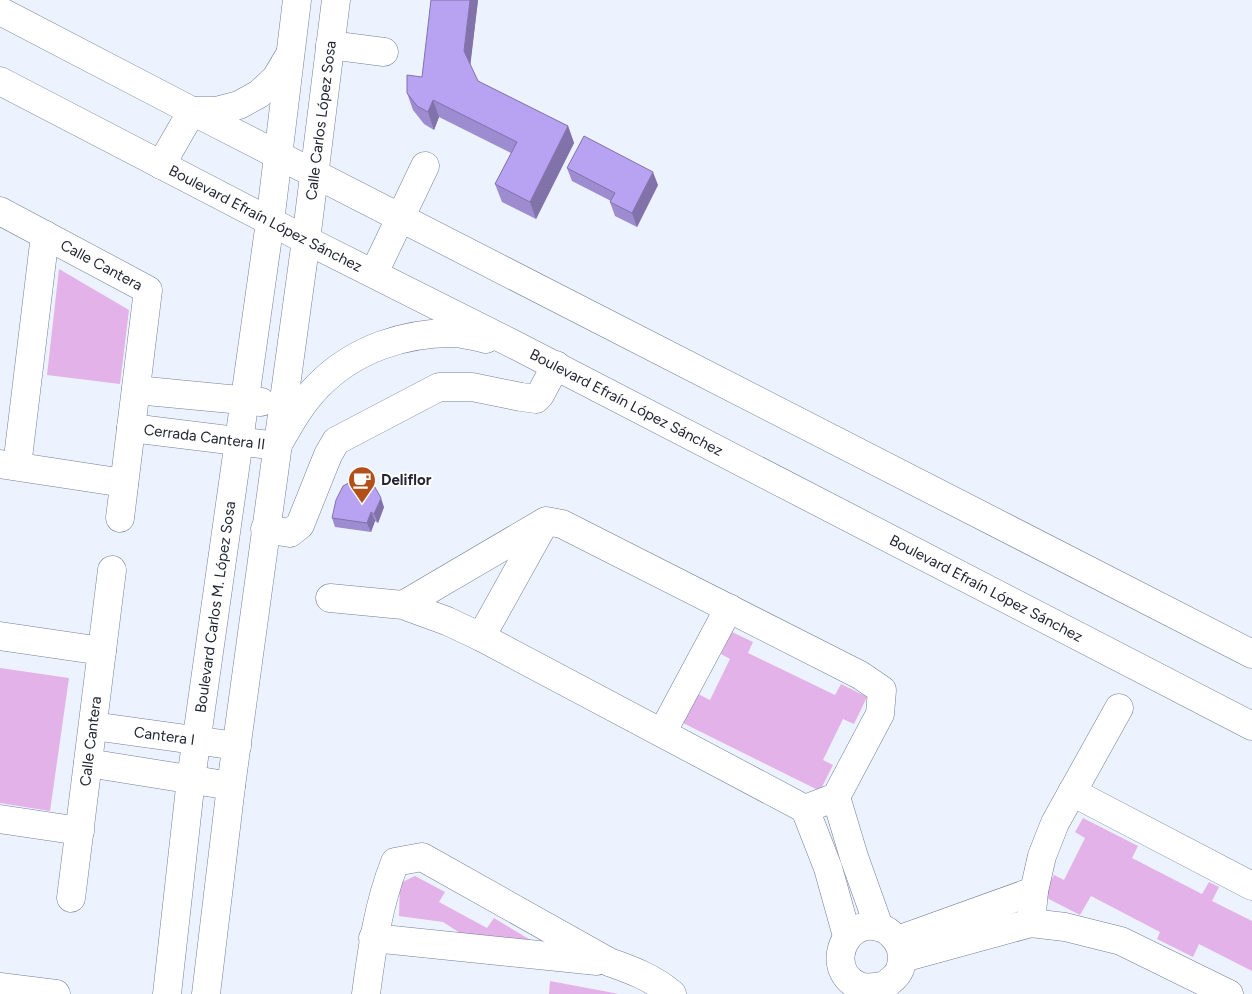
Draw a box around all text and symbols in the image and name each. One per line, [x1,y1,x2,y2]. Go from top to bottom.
street label: Calle Carlos López Sosa [302,40,340,201]
street label: Boulevard Efraín López Sánchez [166,161,365,276]
street label: Calle Cantera [57,236,146,294]
street label: Boulevard Efraín López Sánchez [527,345,726,460]
street label: Cerrada Cantera II [143,421,266,453]
cafe icon: Deliflor [347,465,377,504]
place label: Deliflor [381,471,432,489]
street label: Boulevard Carlos M. López Sosa [191,500,239,714]
street label: Boulevard Efraín López Sánchez [886,531,1086,646]
street label: Calle Cantera [76,695,105,787]
street label: Cantera I [133,723,196,749]

